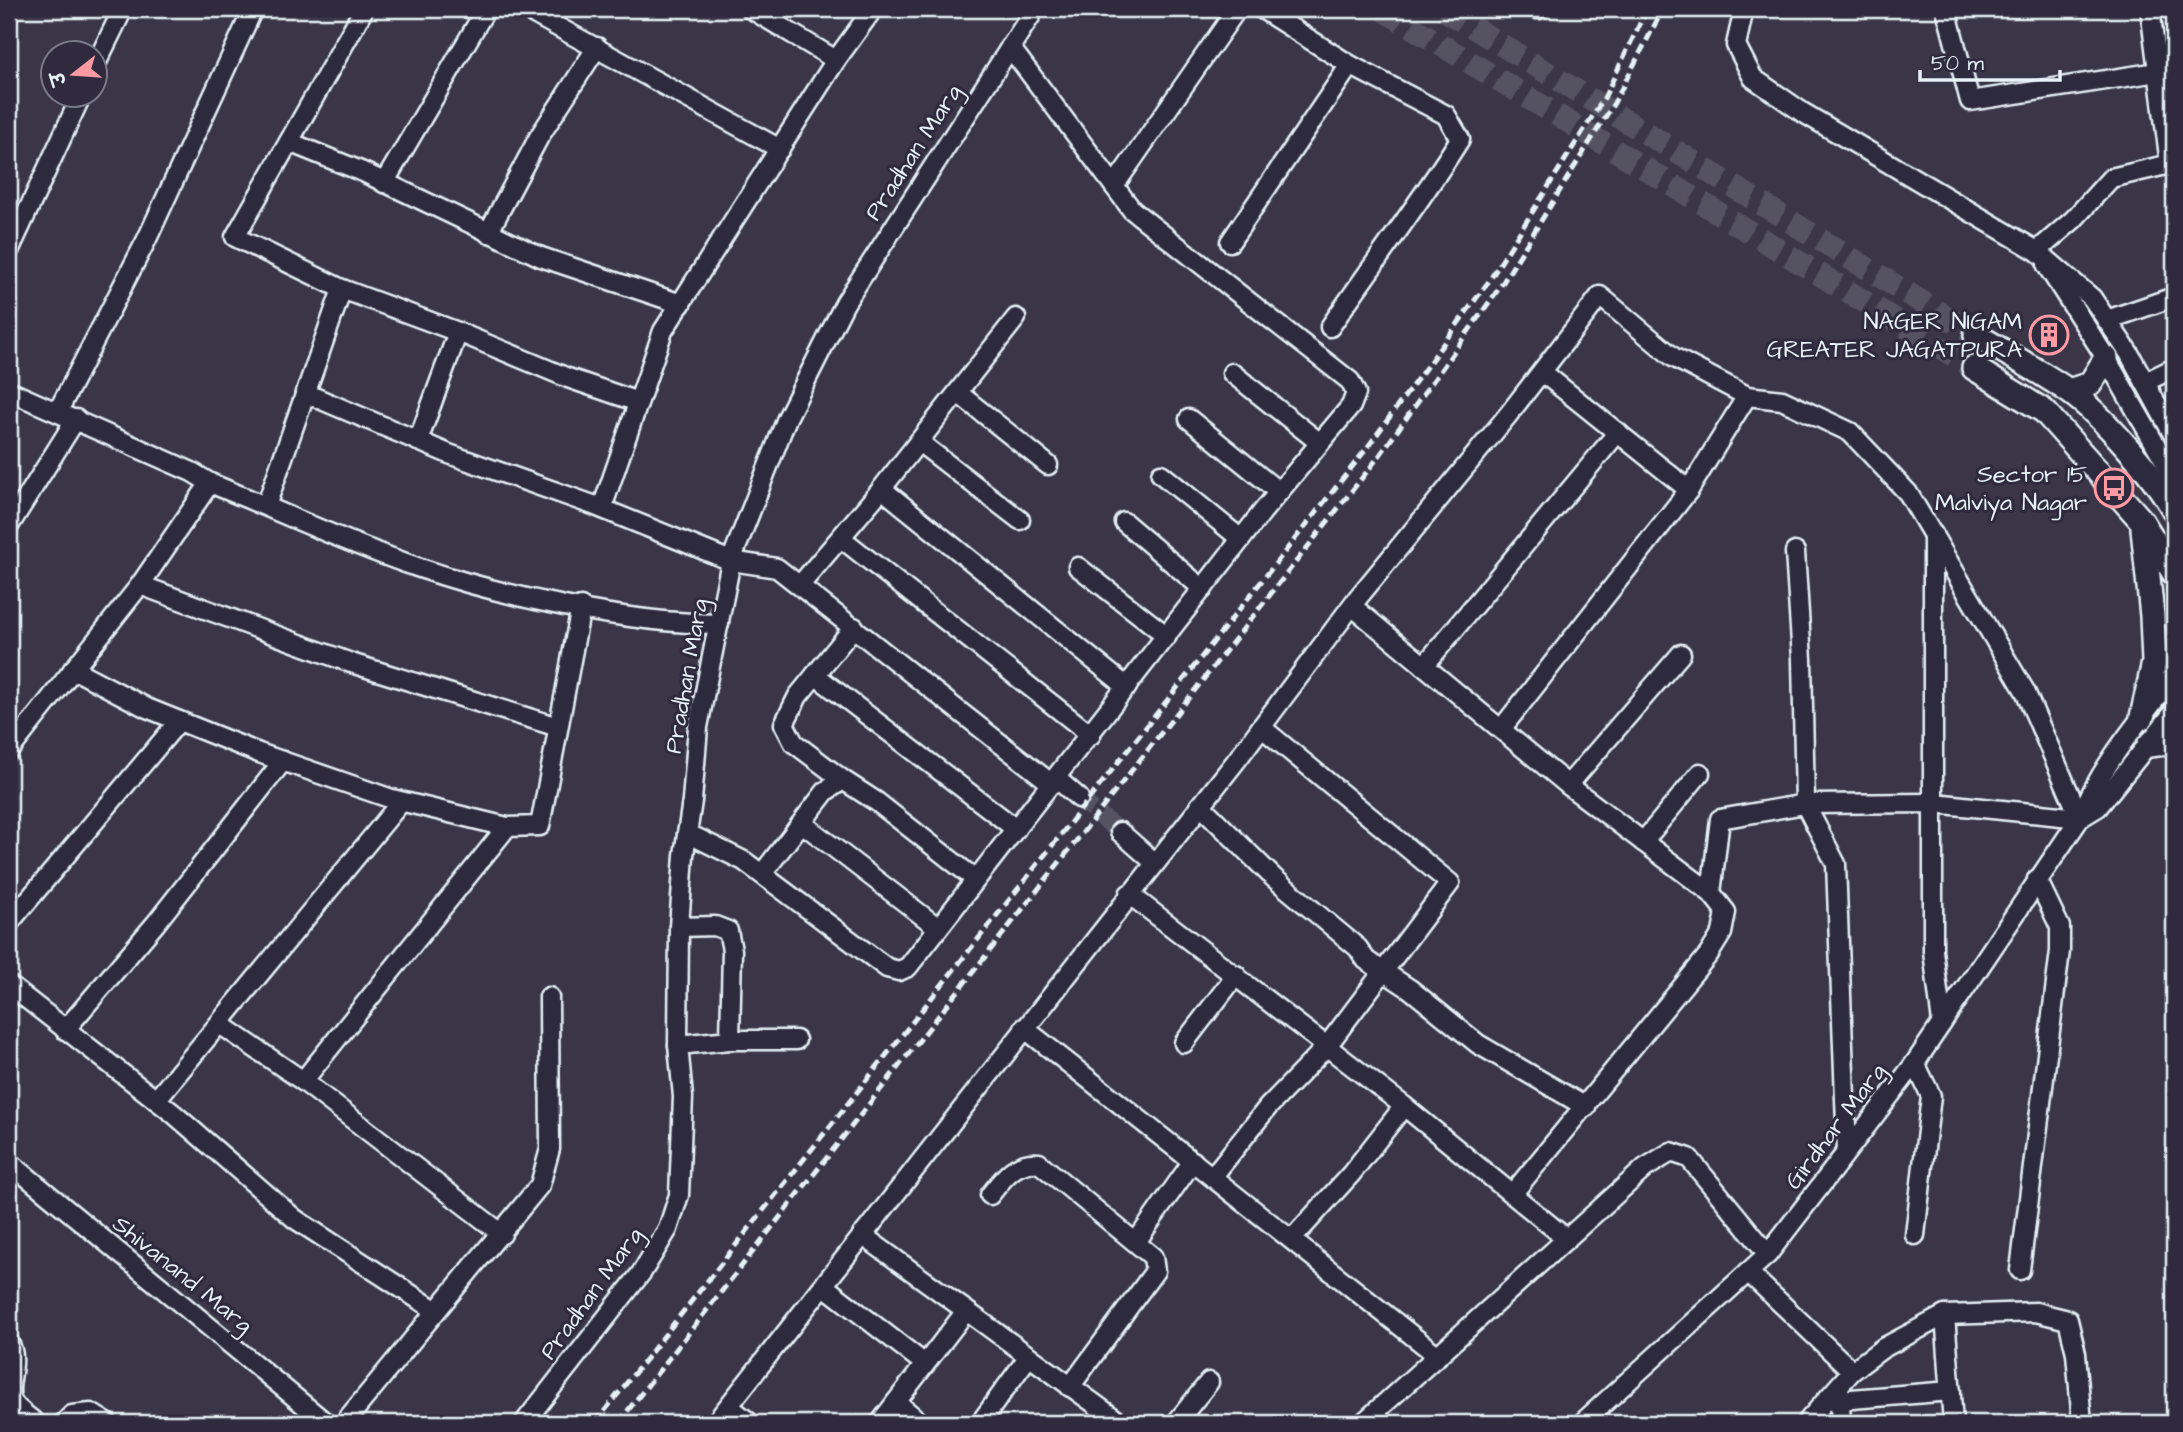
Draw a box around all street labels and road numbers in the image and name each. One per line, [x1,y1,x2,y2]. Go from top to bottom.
street label: Pradhan Marg [857,78,972,228]
street label: Pradhan Marg [657,596,718,756]
street label: Girdhar Marg [1777,1056,1895,1198]
street label: Shivanand Marg [104,1208,260,1343]
street label: Pradhan Marg [532,1220,652,1367]

